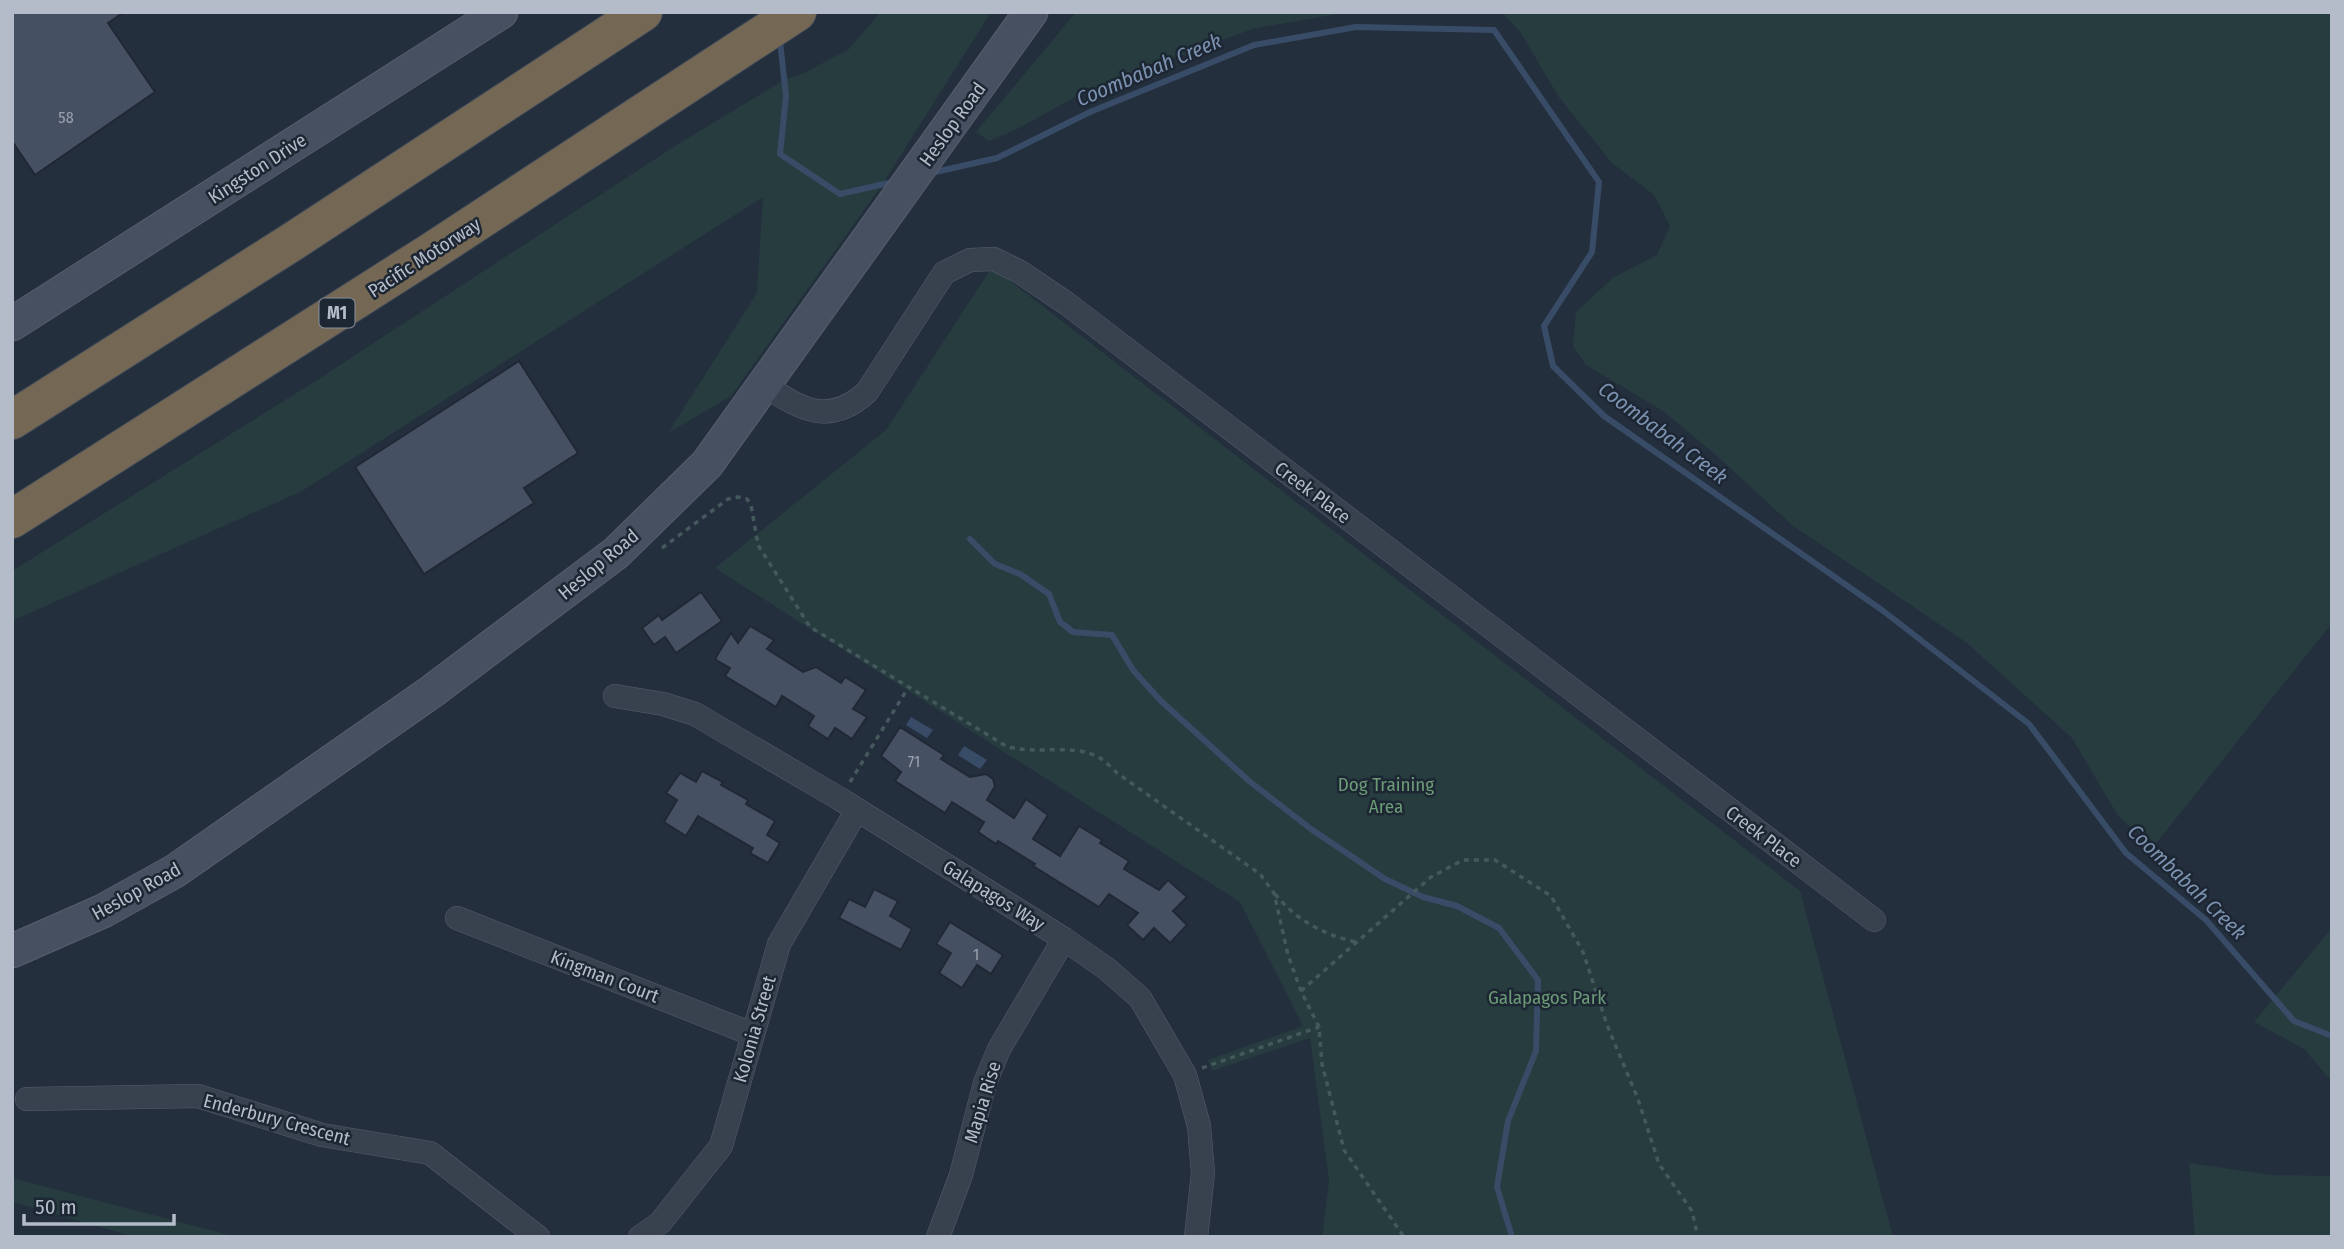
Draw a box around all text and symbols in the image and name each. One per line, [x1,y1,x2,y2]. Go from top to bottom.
water label: Coombabah Creek [1073,28,1225,112]
street label: Heslop Road [914,78,990,171]
house number: 58 [58,108,74,127]
street label: Kingston Drive [204,128,311,209]
street label: Pacific Motorway [364,212,485,302]
road number: M1 [320,298,354,328]
water label: Coombabah Creek [1593,376,1733,490]
street label: Creek Place [1270,457,1355,528]
street label: Heslop Road [553,524,643,605]
house number: 71 [908,752,920,771]
park label: Dog Training Area [1338,773,1434,818]
street label: Creek Place [1721,801,1806,872]
water label: Coombabah Creek [2122,819,2252,945]
street label: Galapagos Way [939,855,1049,936]
street label: Heslop Road [88,858,185,925]
street label: Kingman Court [547,945,663,1008]
house number: 1 [973,945,979,964]
street label: Kolonia Street [728,972,781,1085]
park label: Galapagos Park [1488,986,1606,1009]
street label: Mapia Rise [959,1059,1006,1146]
street label: Enderbury Crescent [201,1089,353,1150]
scale bar [24,1182,175,1226]
text: 50 m [35,1194,77,1220]

